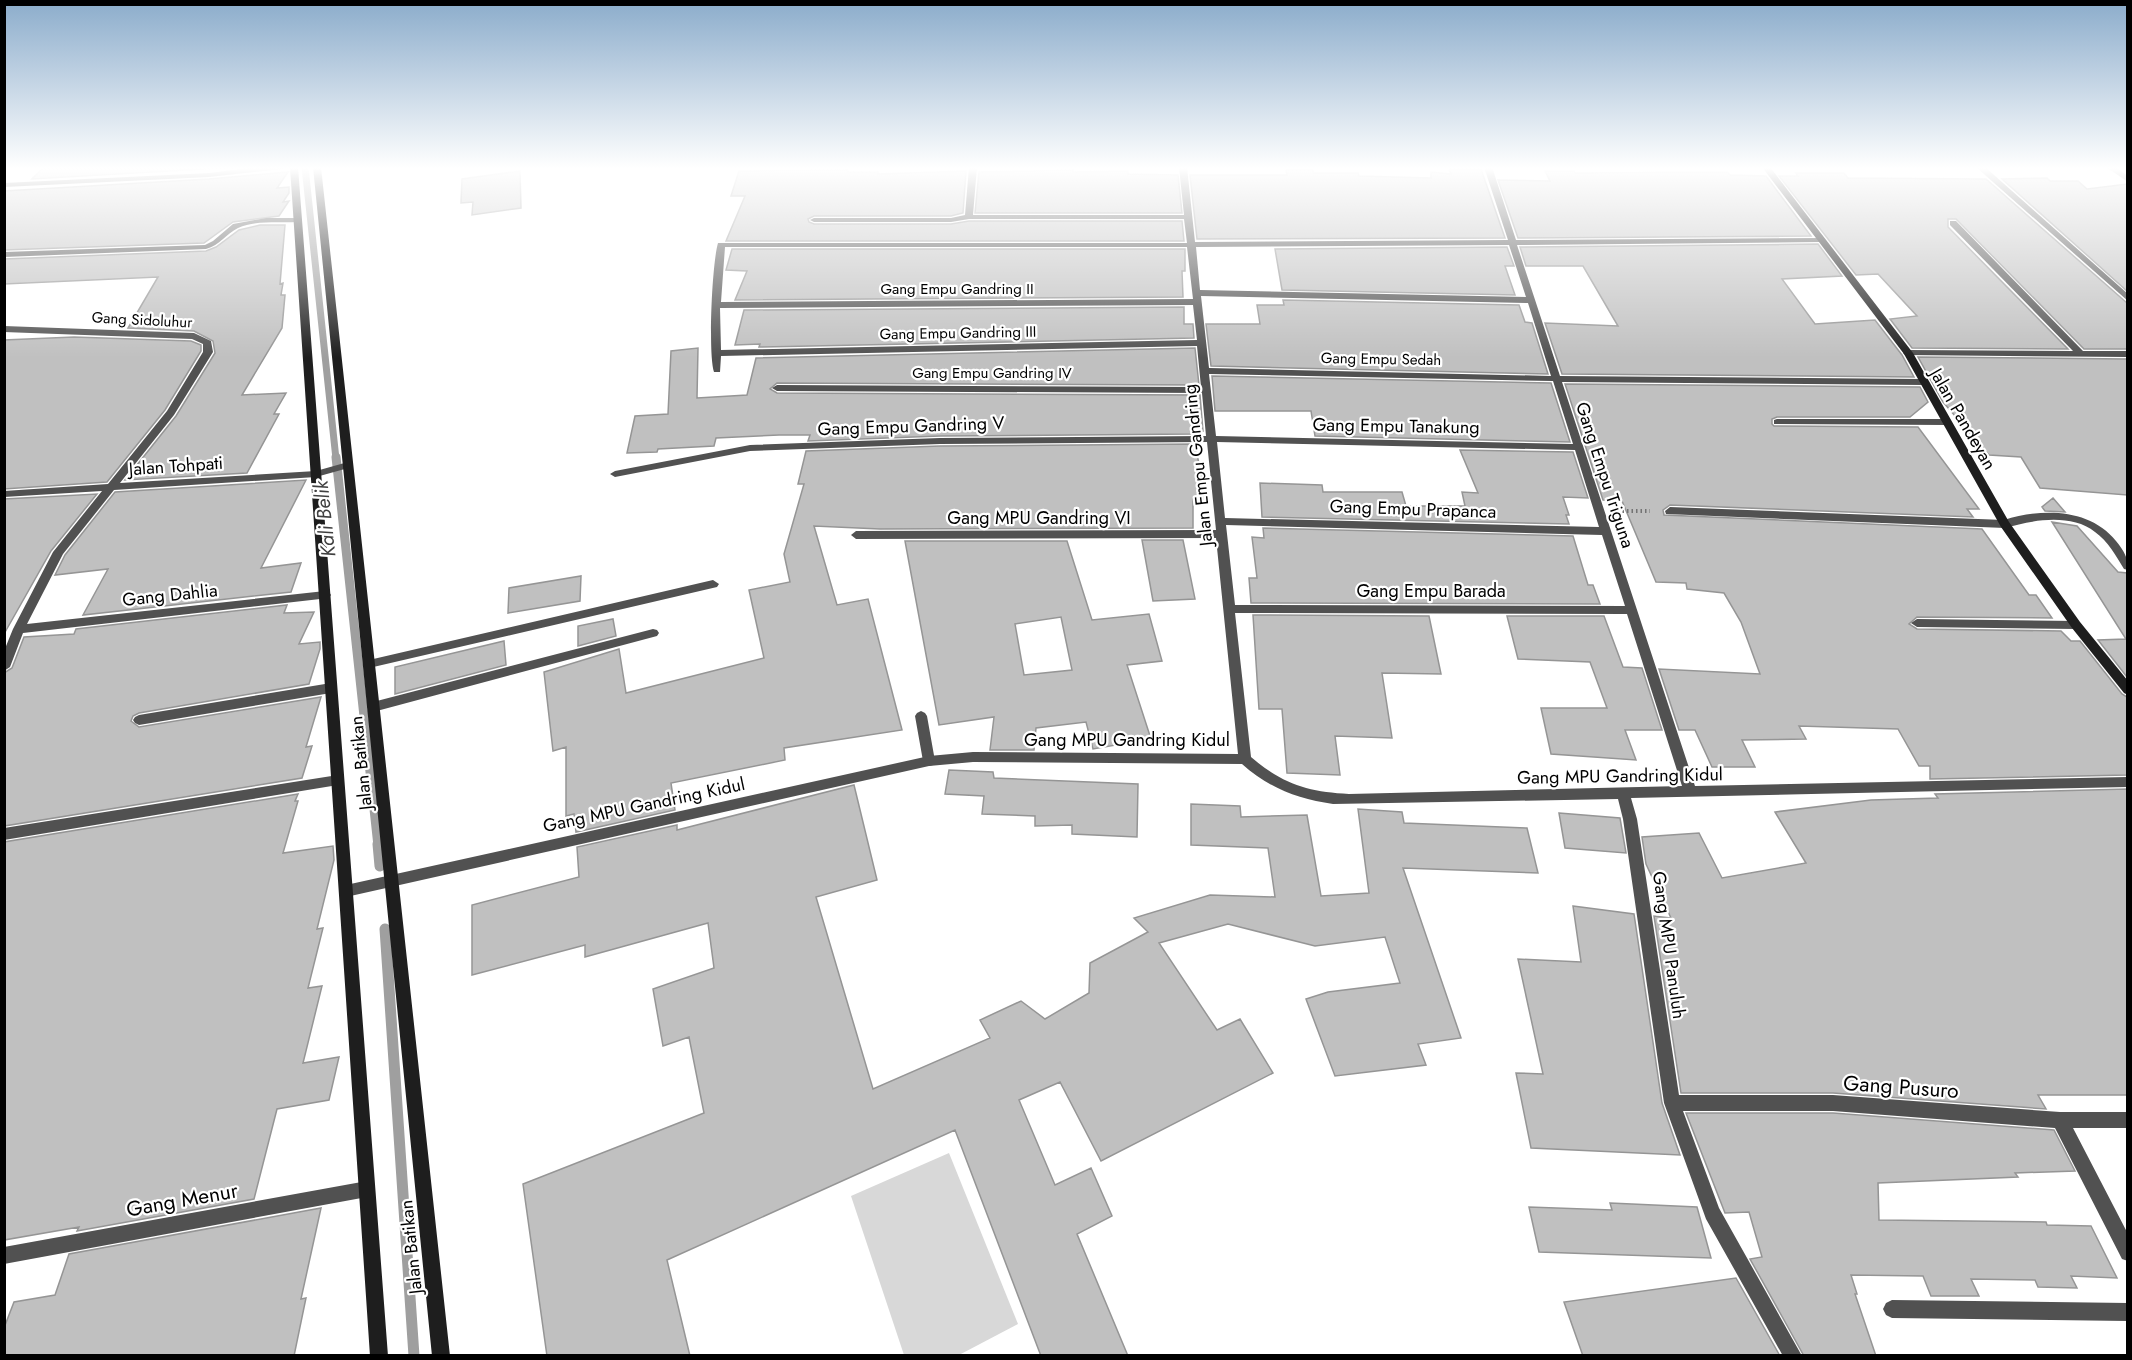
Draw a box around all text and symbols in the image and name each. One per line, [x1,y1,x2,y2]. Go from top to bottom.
street label: Gang Empu Gandring II [880,278,1034,300]
street label: Gang Sidoluhur [91,306,194,334]
street label: Gang Empu Gandring III [879,321,1037,345]
street label: Gang Empu Sedah [1321,347,1441,371]
street label: Gang Empu Gandring IV [912,362,1072,384]
street label: Jalan Pandeyan [1922,362,2003,475]
street label: Jalan Empu Gandring [1177,383,1220,549]
street label: Gang Empu Triguna [1569,399,1641,551]
street label: Gang Empu Gandring V [817,410,1005,442]
street label: Gang Empu Tanakung [1312,412,1480,440]
street label: Jalan Tohpati [126,450,224,482]
water label: Kali Belik [306,478,343,559]
street label: Gang Empu Prapanca [1329,493,1497,525]
street label: Gang MPU Gandring VI [947,505,1131,531]
street label: Gang Dahlia [121,577,219,613]
street label: Gang Empu Barada [1356,578,1506,604]
street label: Jalan Batikan [343,715,379,813]
street label: Gang MPU Gandring Kidul [1024,727,1230,753]
street label: Gang MPU Gandring Kidul [1517,761,1723,791]
street label: Gang MPU Gandring Kidul [541,771,747,839]
street label: Gang MPU Panuluh [1646,870,1692,1020]
street label: Gang Pusuro [1842,1068,1960,1106]
street label: Gang Menur [124,1175,241,1225]
street label: Jalan Batikan [393,1199,429,1297]

